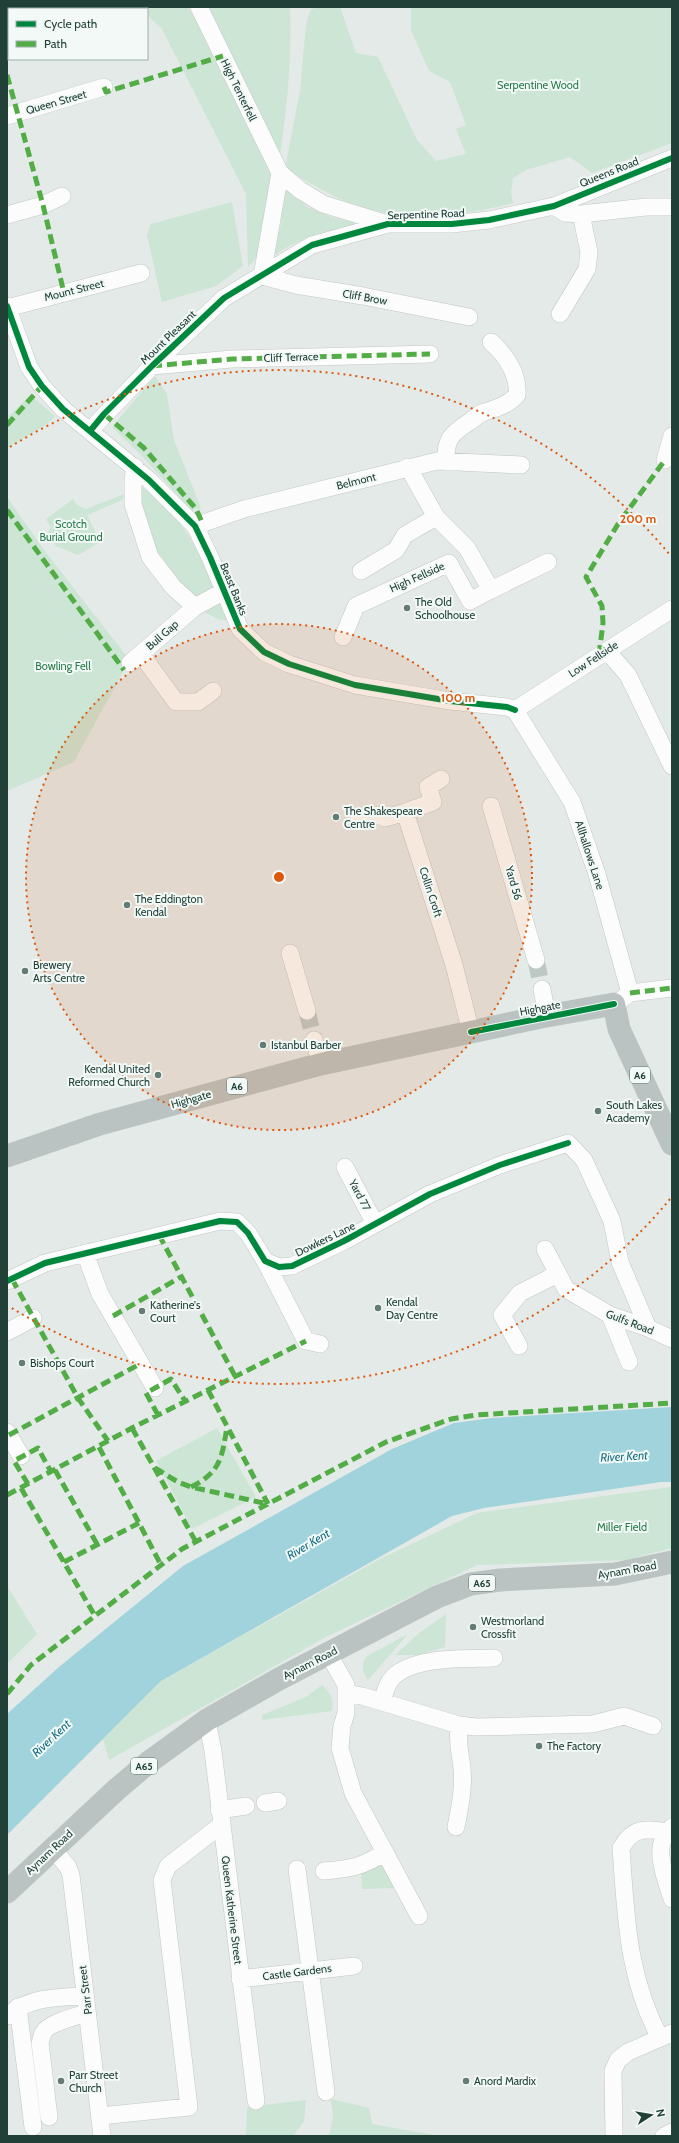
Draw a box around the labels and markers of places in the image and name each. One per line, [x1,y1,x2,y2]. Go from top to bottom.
place label: The Old Schoolhouse [415,595,475,622]
marker: The Old Schoolhouse [402,603,412,613]
place label: The Shakespeare Centre [344,804,423,831]
marker: The Shakespeare Centre [331,812,341,822]
centre of rings [272,870,286,884]
place label: The Eddington Kendal [135,892,203,919]
marker: The Eddington Kendal [122,900,132,910]
place label: Brewery Arts Centre [33,958,85,985]
marker: Brewery Arts Centre [20,966,30,976]
place label: Istanbul Barber [271,1038,341,1052]
marker: Istanbul Barber [258,1040,268,1050]
place label: Kendal United Reformed Church [68,1062,150,1089]
marker: Kendal United Reformed Church [153,1070,163,1080]
place label: South Lakes Academy [606,1098,662,1125]
marker: South Lakes Academy [593,1106,603,1116]
place label: Kendal Day Centre [386,1295,438,1322]
place label: Katherine's Court [150,1298,201,1325]
marker: Kendal Day Centre [373,1303,383,1313]
marker: Katherine's Court [137,1306,147,1316]
place label: Bishops Court [30,1356,94,1370]
marker: Bishops Court [17,1358,27,1368]
place label: Westmorland Crossfit [481,1614,544,1641]
marker: Westmorland Crossfit [468,1622,478,1632]
place label: The Factory [547,1739,601,1753]
marker: The Factory [534,1741,544,1751]
place label: Parr Street Church [69,2068,118,2095]
place label: Anord Mardix [474,2074,537,2088]
marker: Parr Street Church [56,2076,66,2086]
marker: Anord Mardix [461,2076,471,2086]

